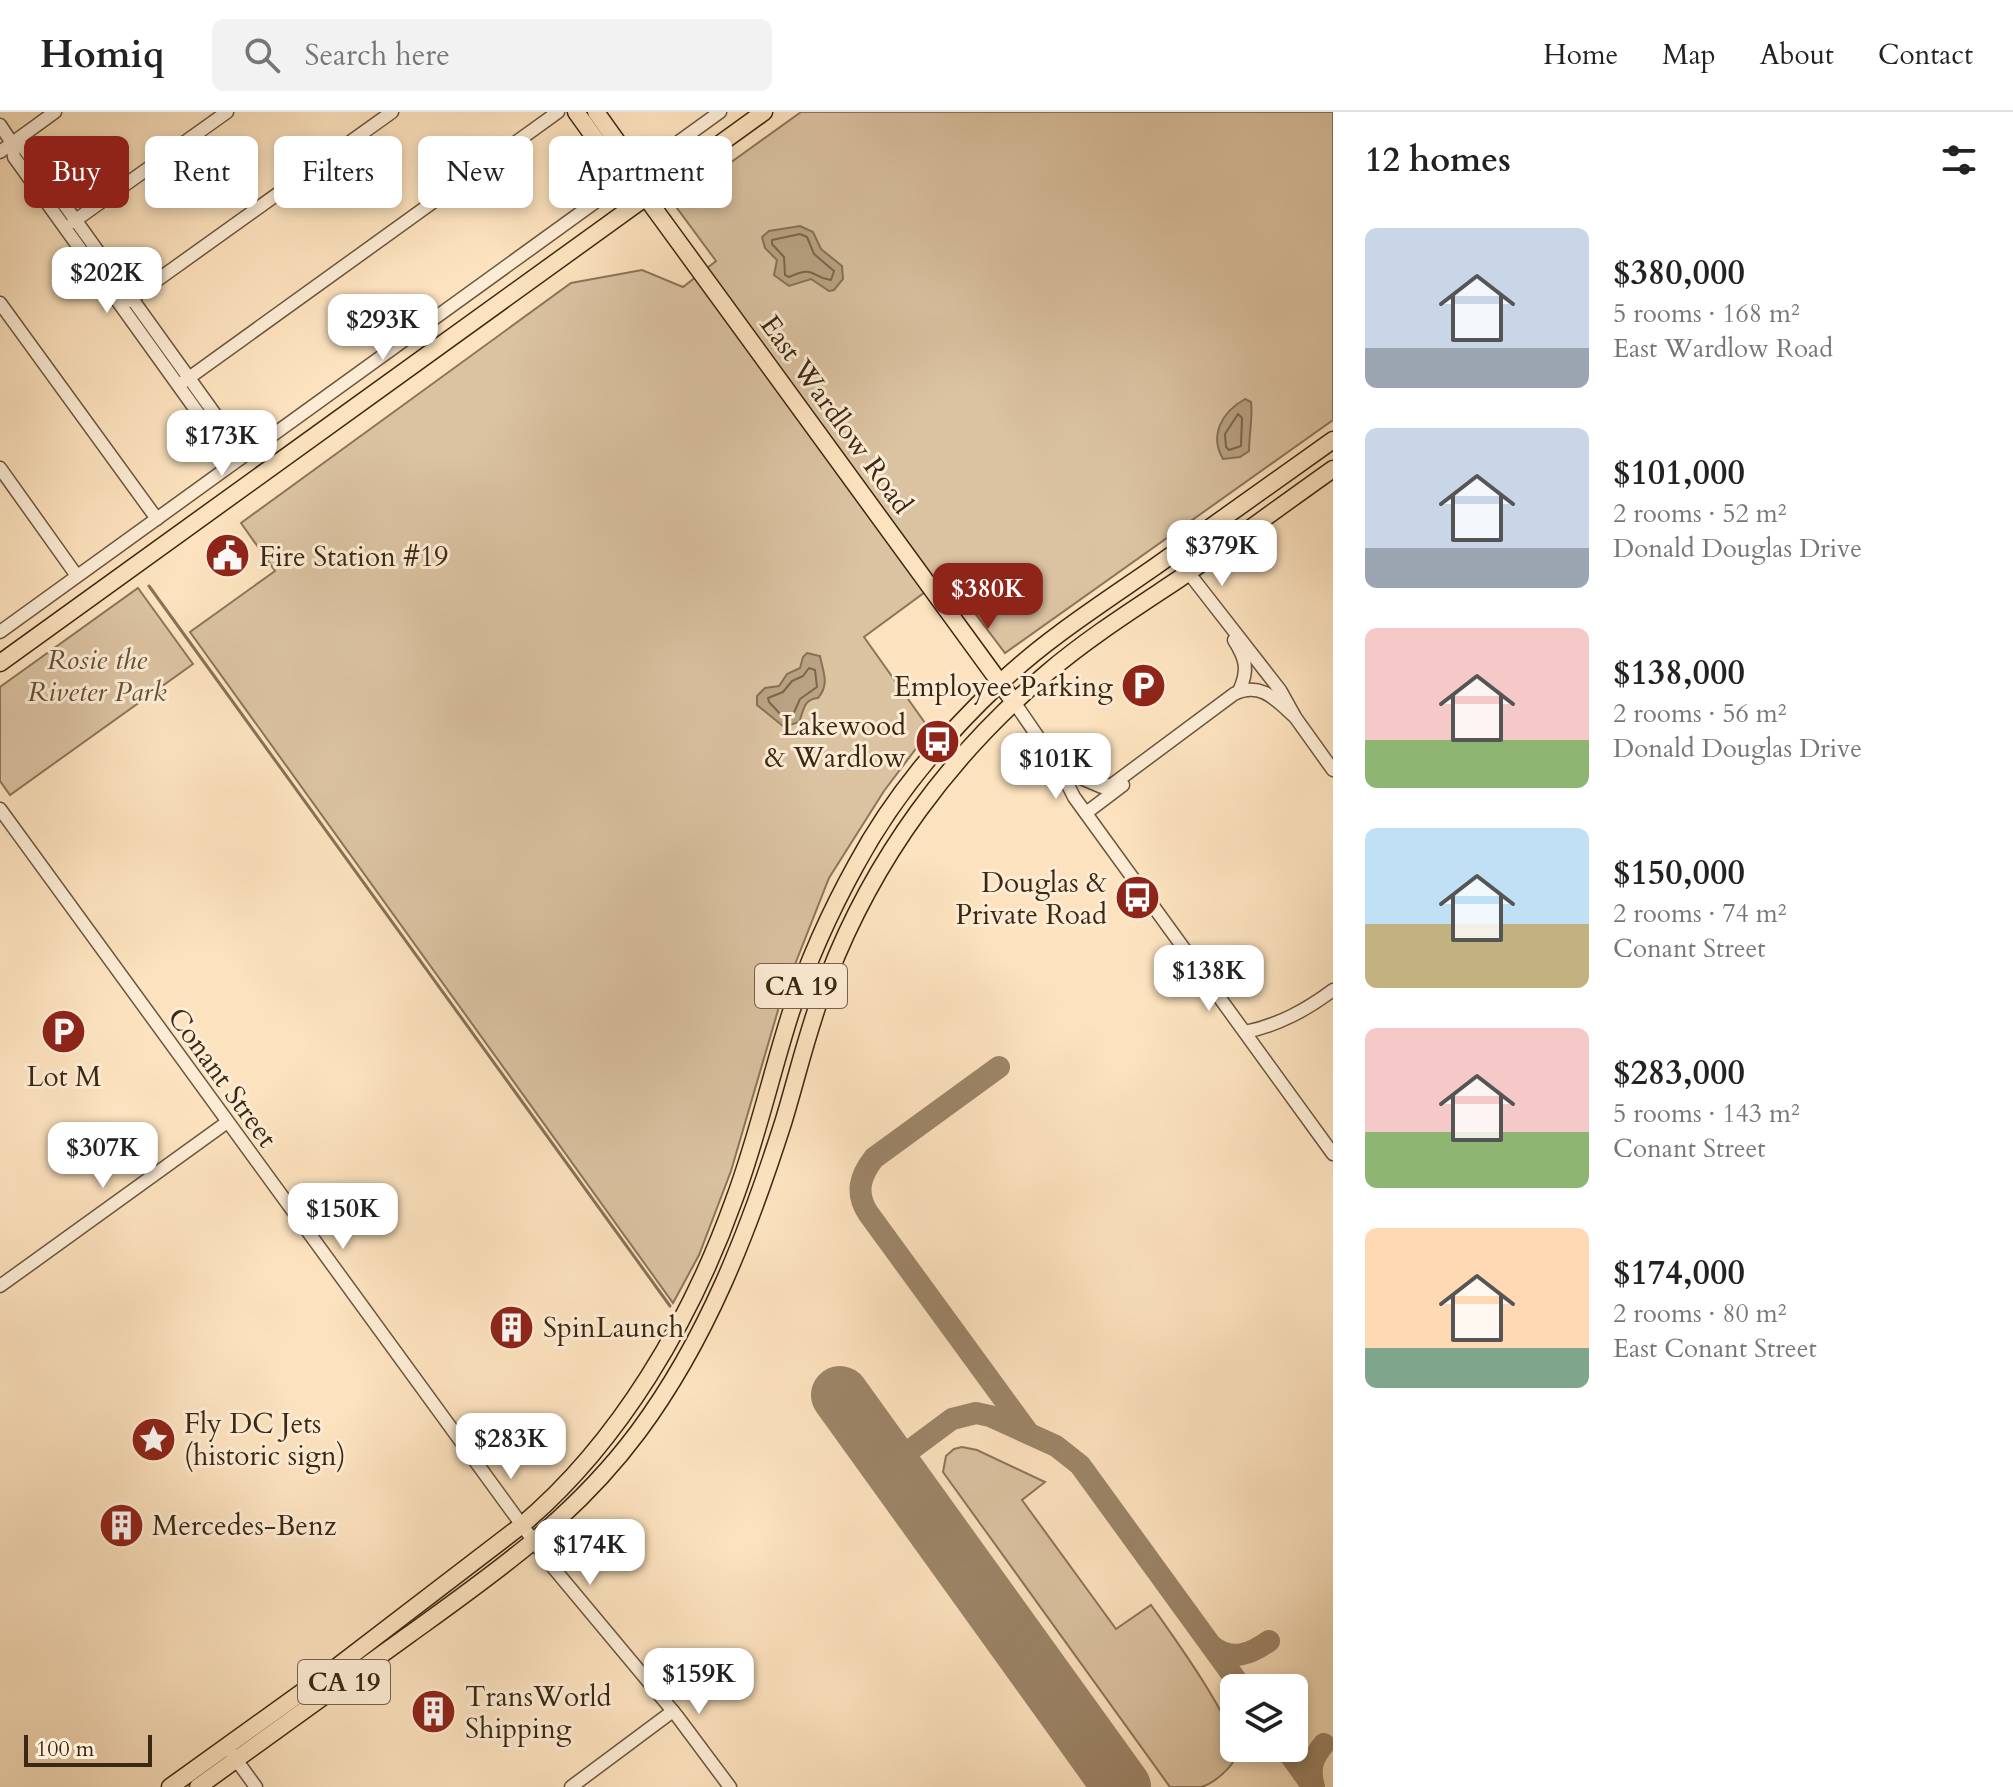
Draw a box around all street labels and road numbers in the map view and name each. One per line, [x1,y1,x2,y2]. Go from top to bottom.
street label: East Wardlow Road [751,308,921,522]
road number: CA 19 [755,964,847,1008]
street label: Conant Street [159,1000,286,1155]
road number: CA 19 [298,1660,390,1704]

